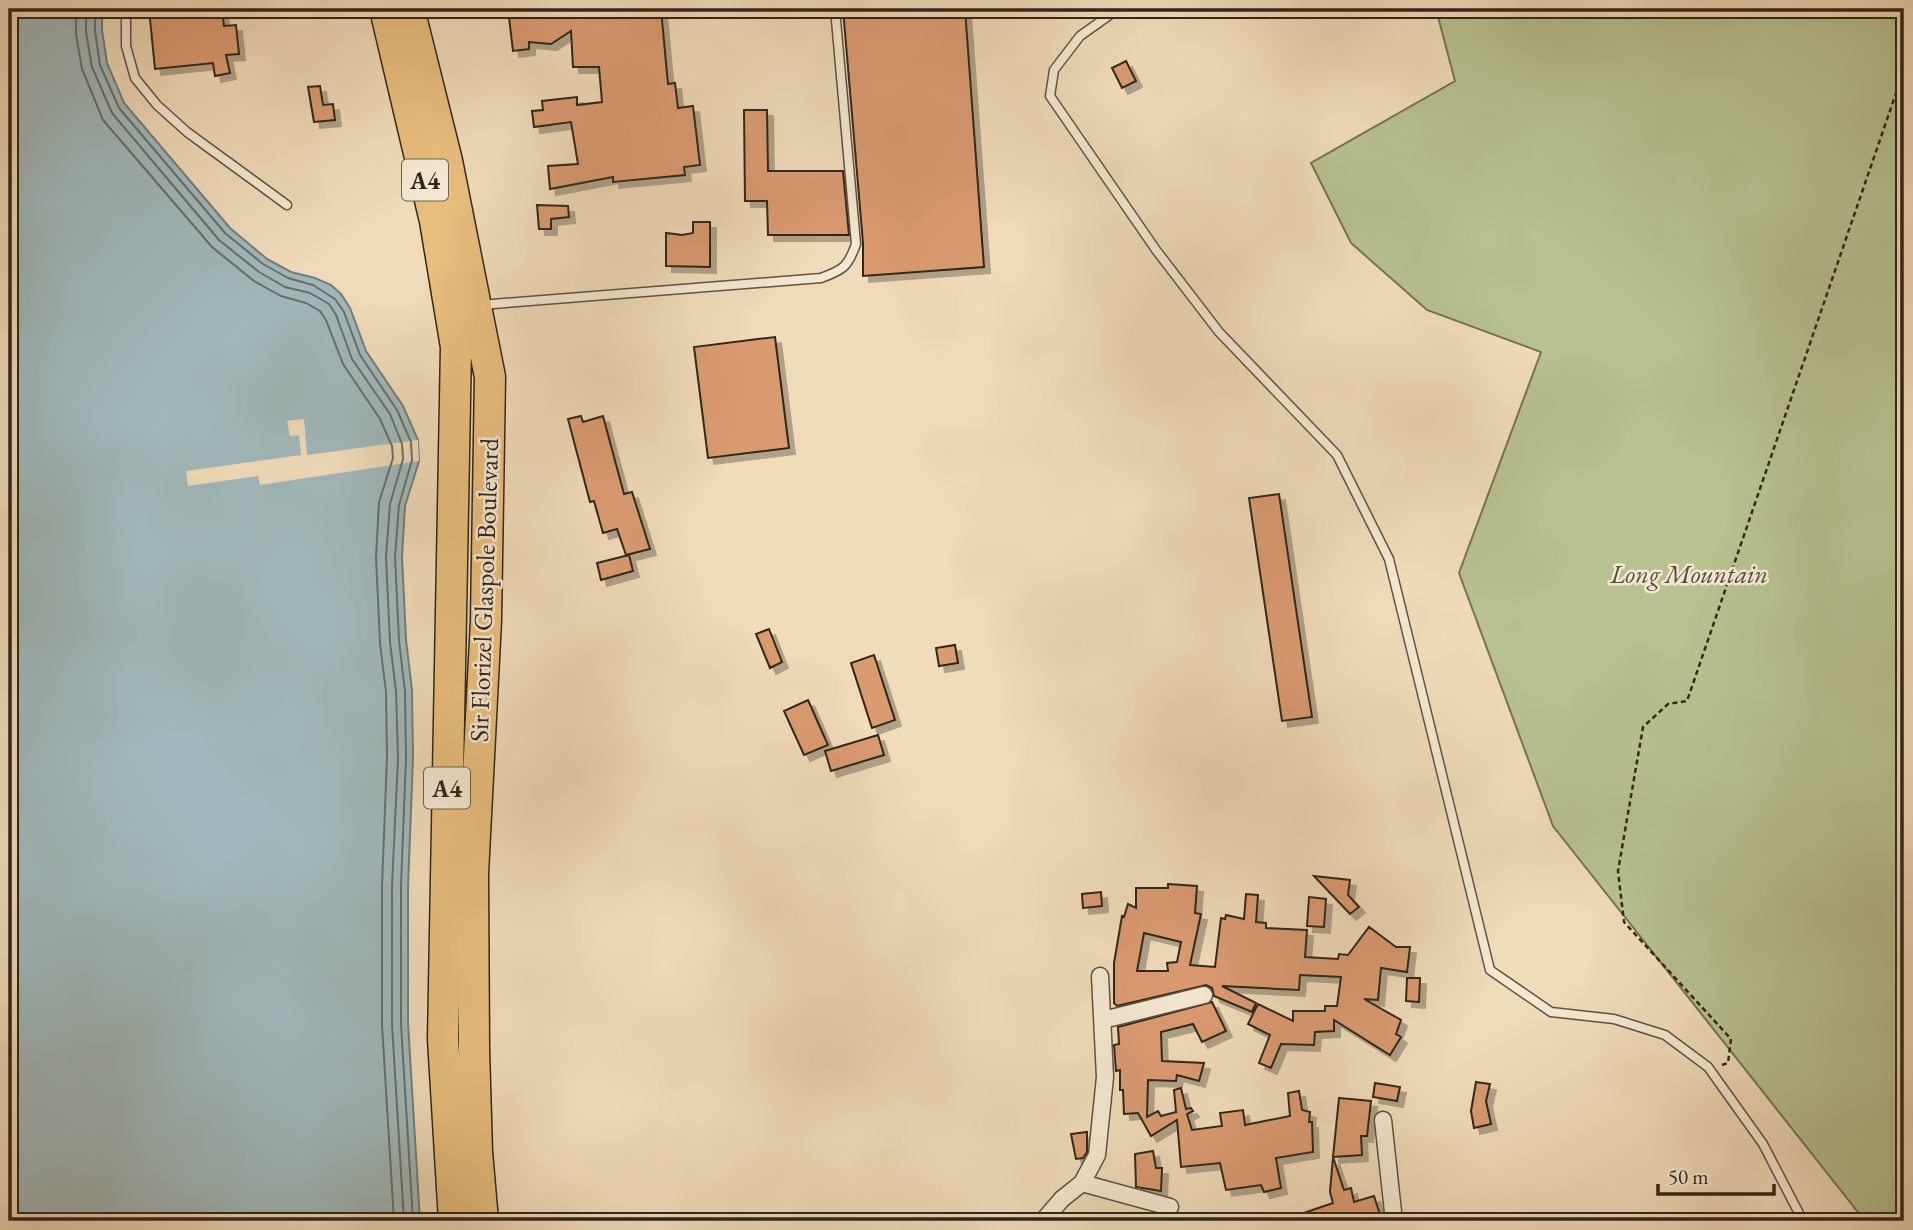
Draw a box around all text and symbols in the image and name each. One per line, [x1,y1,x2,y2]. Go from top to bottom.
road number: A4 [402,160,448,200]
street label: Sir Florizel Glaspole Boulevard [462,437,506,743]
park label: Long Mountain [1609,557,1768,591]
road number: A4 [424,768,470,808]
scale bar [1658,1153,1773,1197]
text: 50 m [1668,1163,1709,1190]

